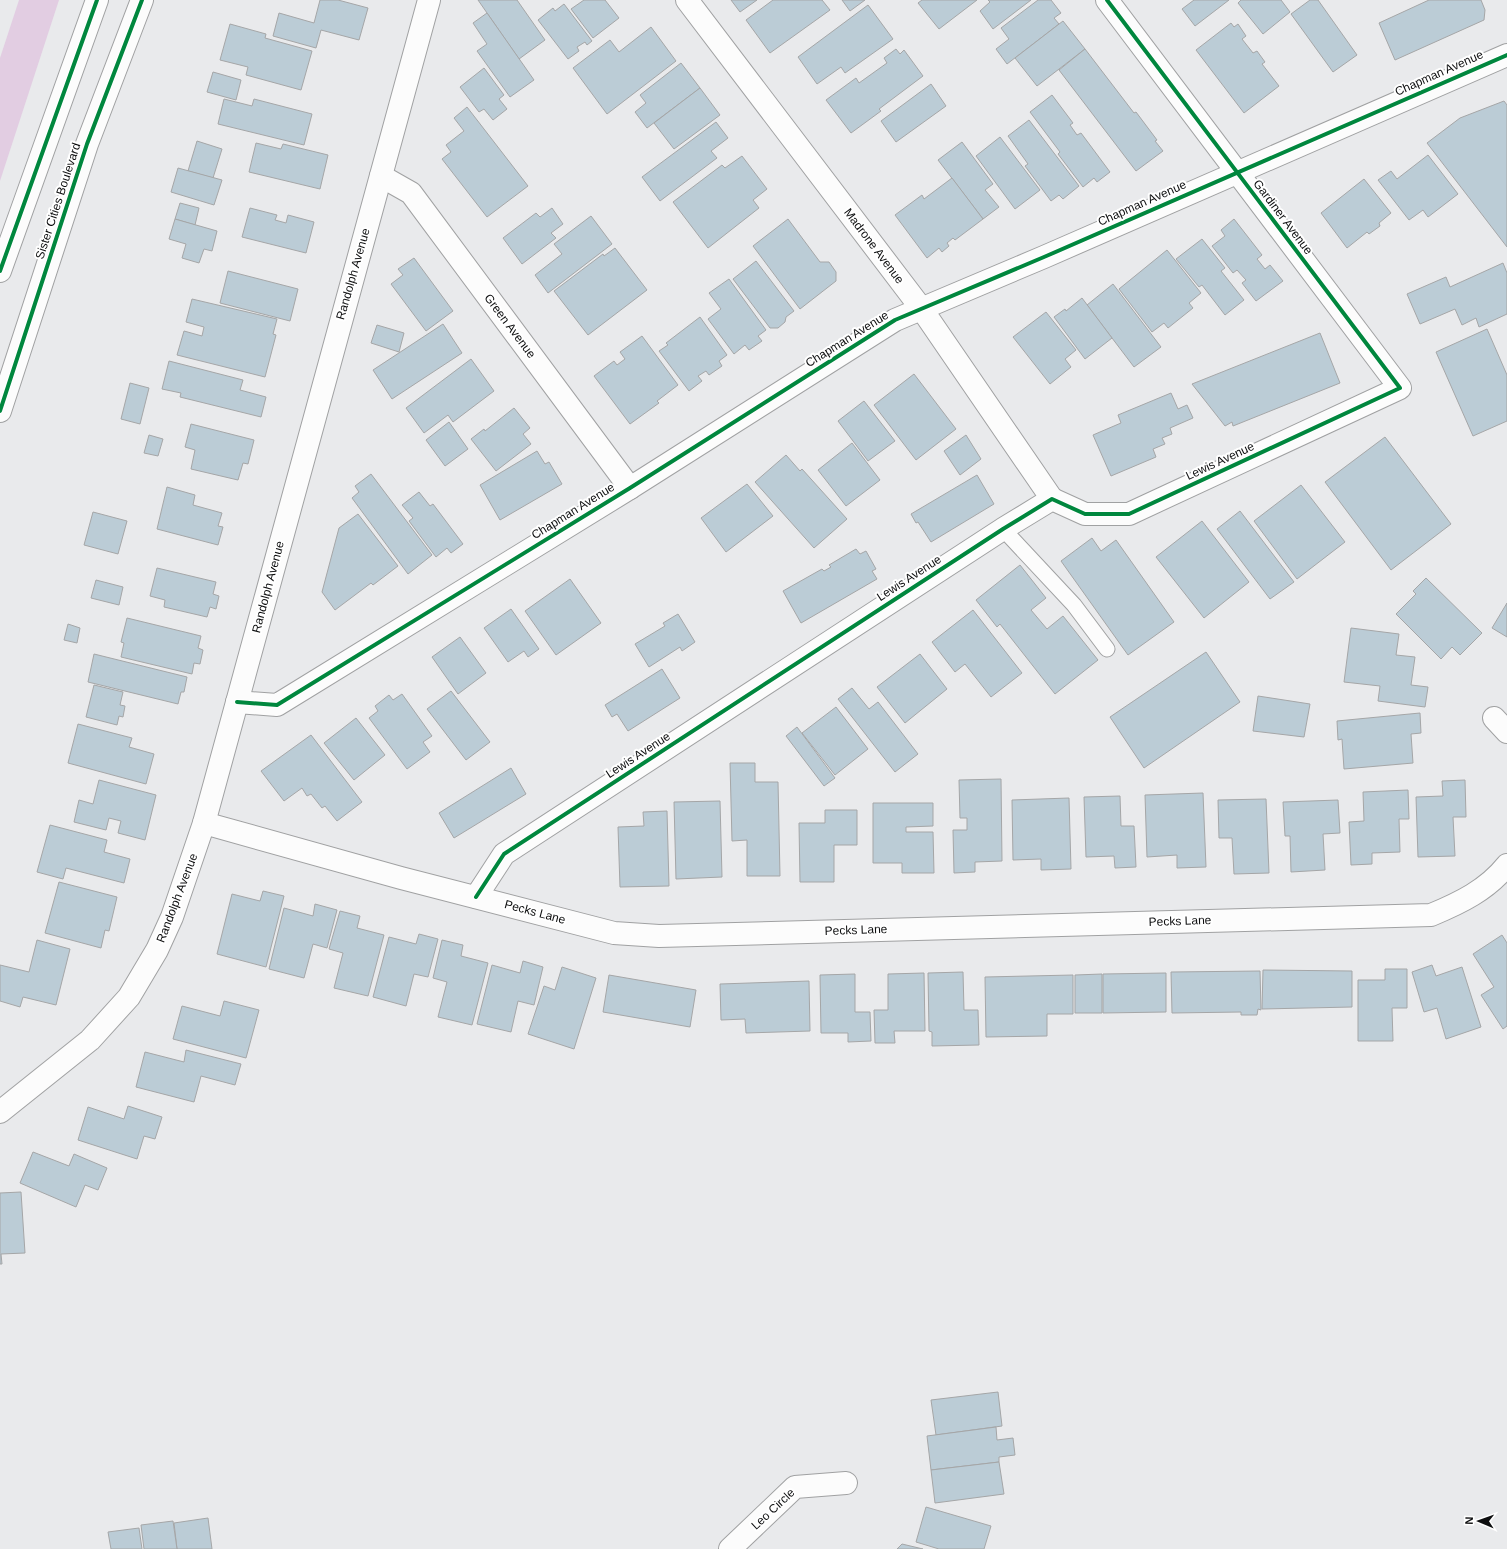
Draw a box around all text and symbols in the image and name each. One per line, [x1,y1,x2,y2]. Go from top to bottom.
street label: Chapman Avenue [1393,47,1486,99]
street label: Sister Cities Boulevard [33,141,83,261]
street label: Chapman Avenue [1096,177,1189,229]
street label: Gardiner Avenue [1250,177,1316,257]
street label: Madrone Avenue [841,206,907,287]
street label: Randolph Avenue [333,226,373,321]
street label: Green Avenue [481,291,539,361]
street label: Chapman Avenue [803,308,891,370]
street label: Lewis Avenue [1184,439,1257,483]
street label: Chapman Avenue [529,480,617,542]
street label: Randolph Avenue [249,539,287,634]
street label: Lewis Avenue [874,552,944,604]
street label: Lewis Avenue [603,729,673,781]
street label: Randolph Avenue [154,851,201,945]
street label: Pecks Lane [503,897,567,927]
street label: Pecks Lane [1148,913,1212,929]
street label: Pecks Lane [824,922,888,938]
street label: Leo Circle [748,1485,798,1533]
north arrow [1459,1501,1499,1541]
text: N [1463,1516,1475,1525]

